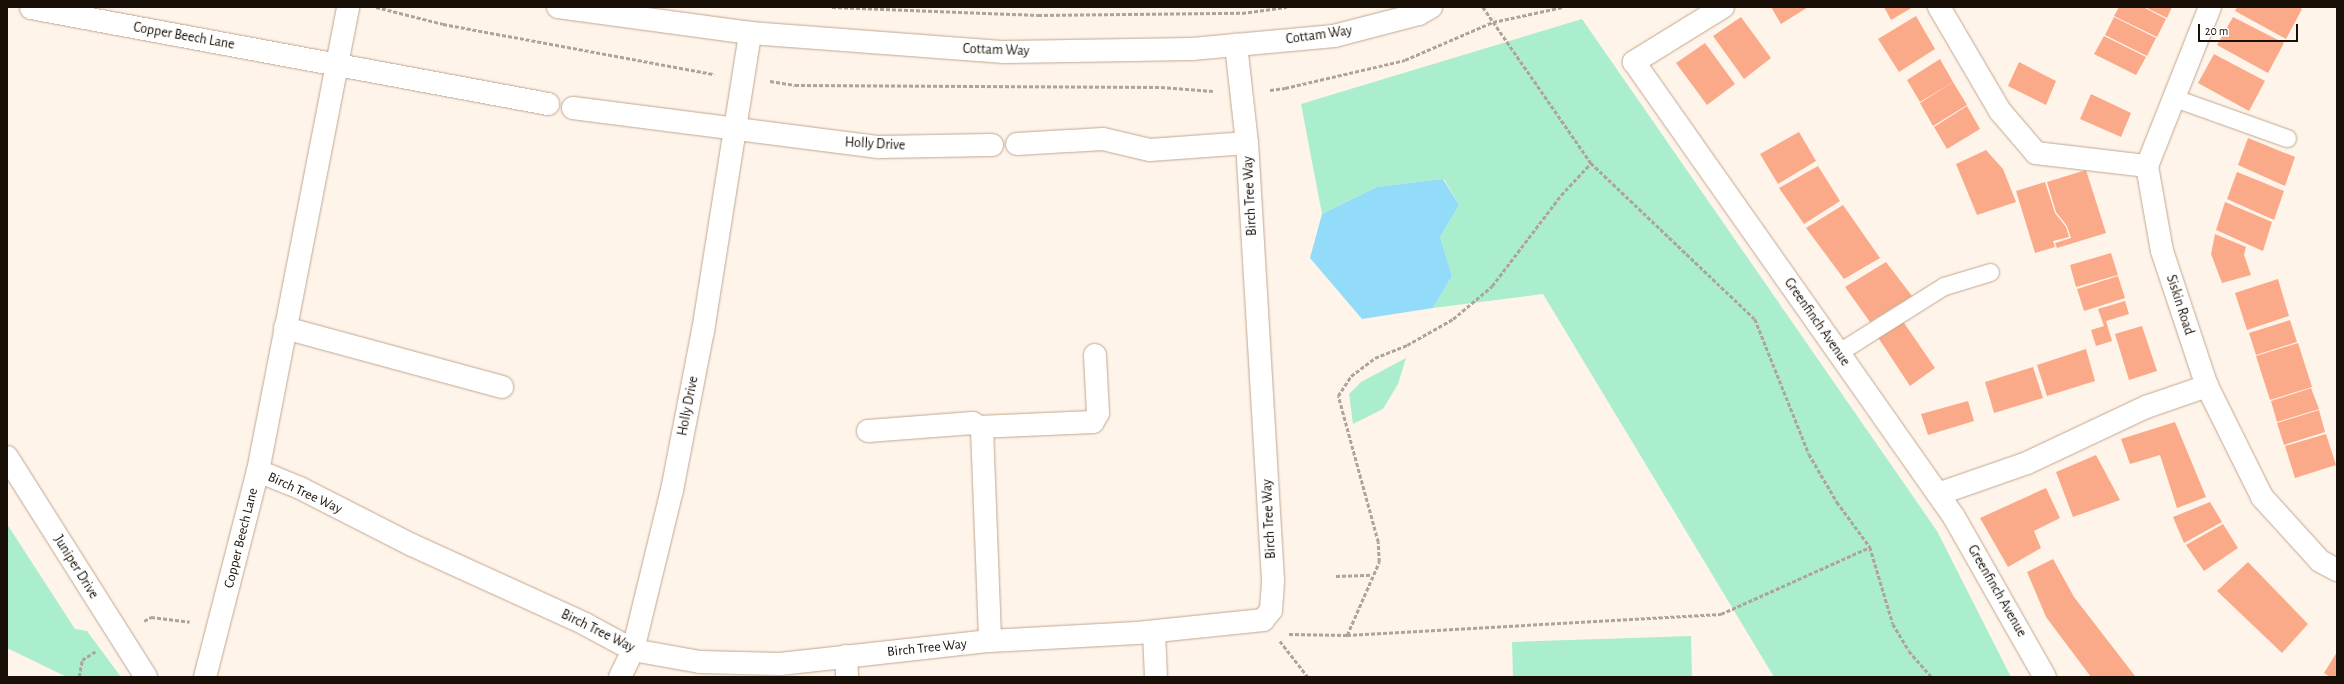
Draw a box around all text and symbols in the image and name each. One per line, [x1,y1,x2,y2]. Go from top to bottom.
scale bar [2200,16,2300,42]
street label: Copper Beech Lane [132,19,236,53]
street label: Cottam Way [1285,22,1353,48]
text: 20 m [2205,25,2228,37]
street label: Cottam Way [962,40,1030,60]
street label: Holly Drive [844,134,906,154]
street label: Birch Tree Way [1240,156,1260,236]
street label: Siskin Road [2162,273,2198,337]
street label: Greenfinch Avenue [1780,275,1854,369]
street label: Holly Drive [674,375,702,437]
street label: Birch Tree Way [265,468,345,518]
street label: Birch Tree Way [1259,479,1279,559]
street label: Copper Beech Lane [220,486,262,590]
street label: Juniper Drive [50,532,102,602]
street label: Greenfinch Avenue [1964,542,2030,640]
street label: Birch Tree Way [558,606,638,656]
street label: Birch Tree Way [886,635,968,661]

